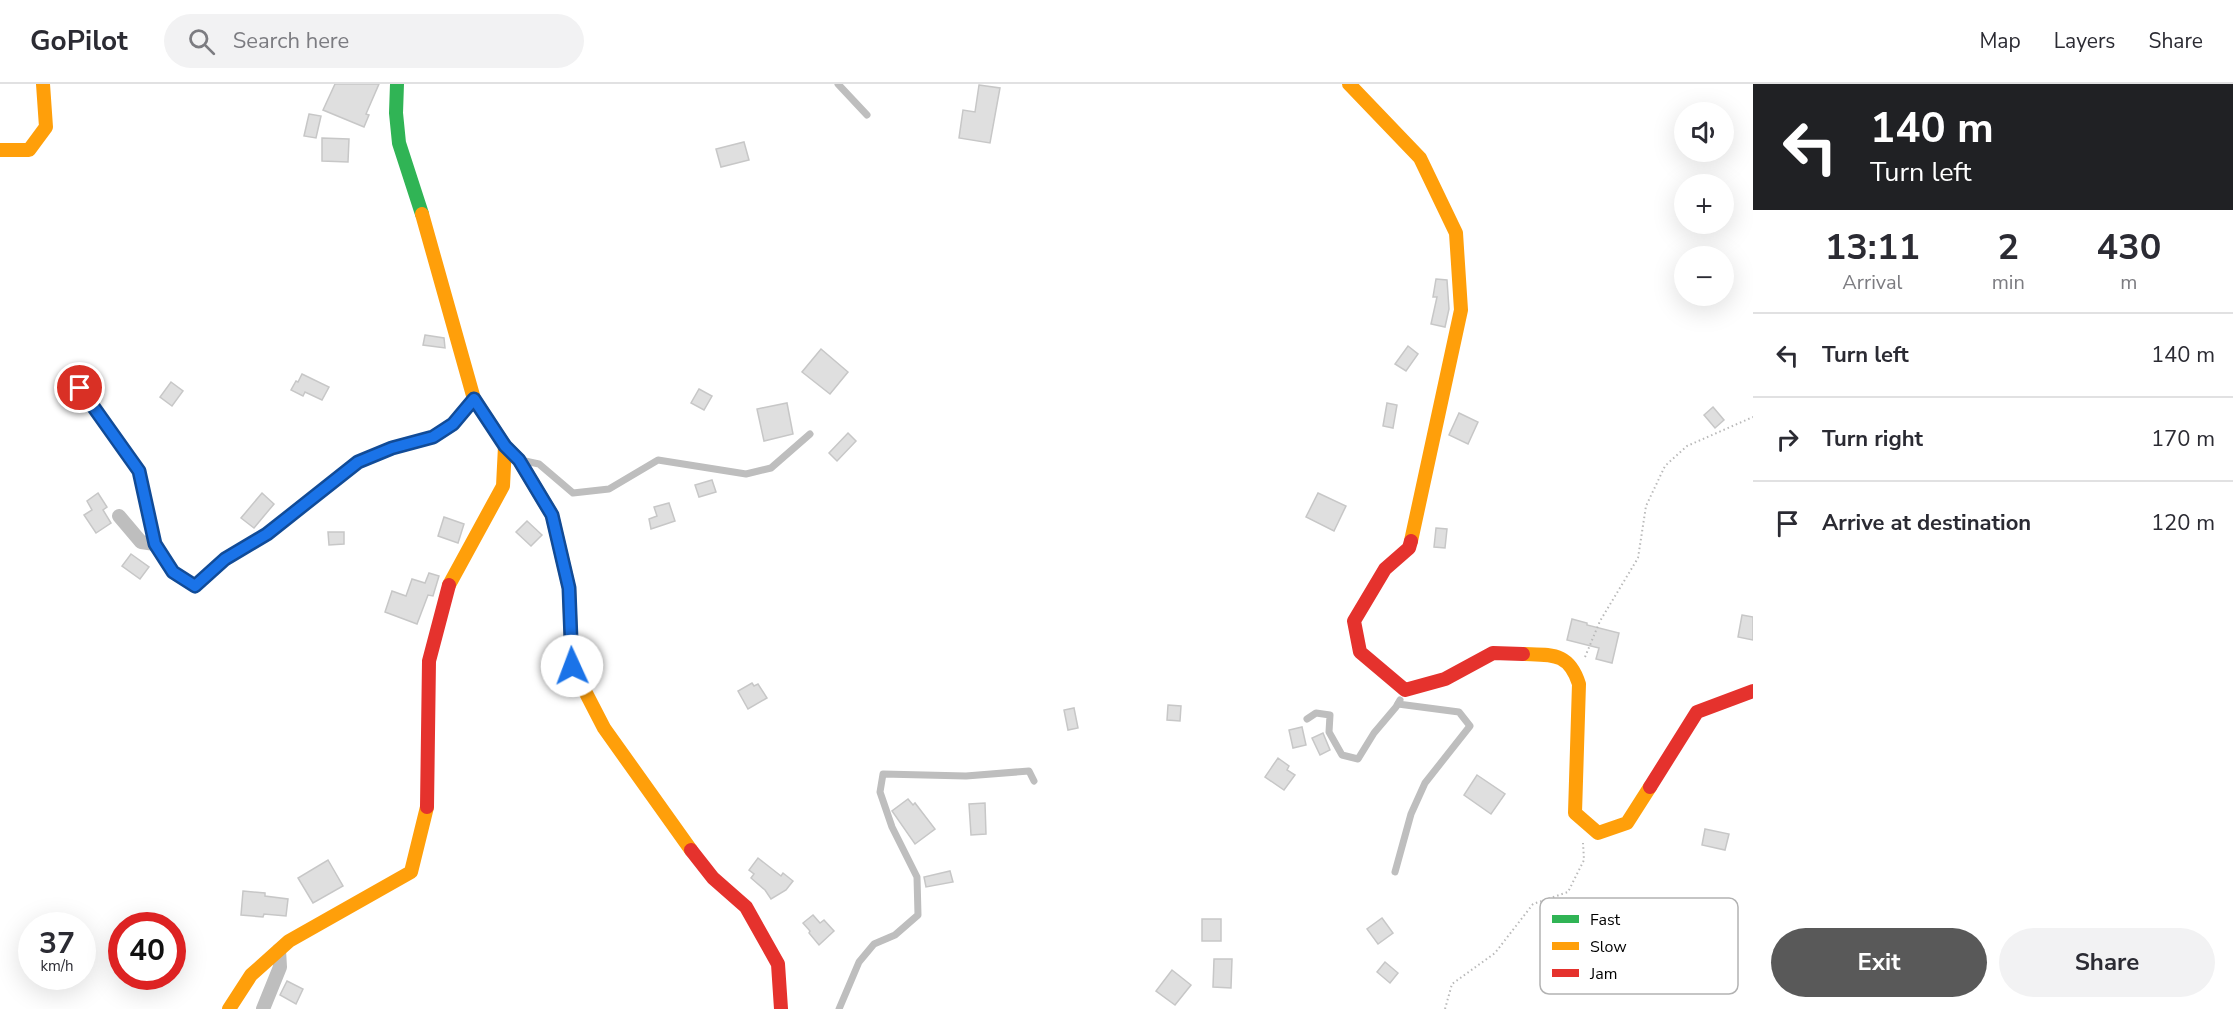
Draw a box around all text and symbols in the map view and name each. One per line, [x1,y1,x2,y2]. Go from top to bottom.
search box [164,14,584,68]
text: GoPilot [30,22,128,60]
icon: search [185,25,218,58]
text: Search here [233,26,349,56]
text: Map [1979,27,2021,55]
text: Layers [2054,27,2115,55]
text: Share [2148,27,2203,55]
text: 140 m [1870,100,1994,157]
map controls [1674,102,1734,306]
button: sound [1674,102,1734,162]
icon: left [1771,108,1849,186]
text: Turn left [1870,154,1971,191]
button: + [1674,174,1734,234]
text: 13:11 [1825,223,1920,272]
text: 2 [1997,223,2019,272]
text: 430 [2096,223,2161,272]
button: − [1674,246,1734,306]
text: Arrival [1842,269,1902,296]
text: min [1992,269,2025,296]
text: m [2120,269,2137,296]
icon: left [1771,339,1804,372]
text: Turn left [1822,340,1909,370]
text: 140 m [2151,340,2215,370]
pin [54,362,105,413]
icon: arrive [63,371,96,404]
icon: right [1771,423,1804,456]
text: Turn right [1822,424,1923,454]
text: 170 m [2151,424,2215,454]
icon: arrive [1771,507,1804,540]
text: Arrive at destination [1822,508,2031,538]
text: 120 m [2151,508,2215,538]
position arrow [540,634,604,698]
legend [1540,898,1738,994]
text: Fast [1590,909,1621,931]
speed limit sign: 40 [108,912,186,990]
text: 37 [39,923,75,964]
button: Exit [1771,928,1987,997]
button: Share [1999,928,2215,997]
text: Slow [1590,936,1627,958]
text: km/h [40,956,74,976]
text: Jam [1589,963,1617,985]

